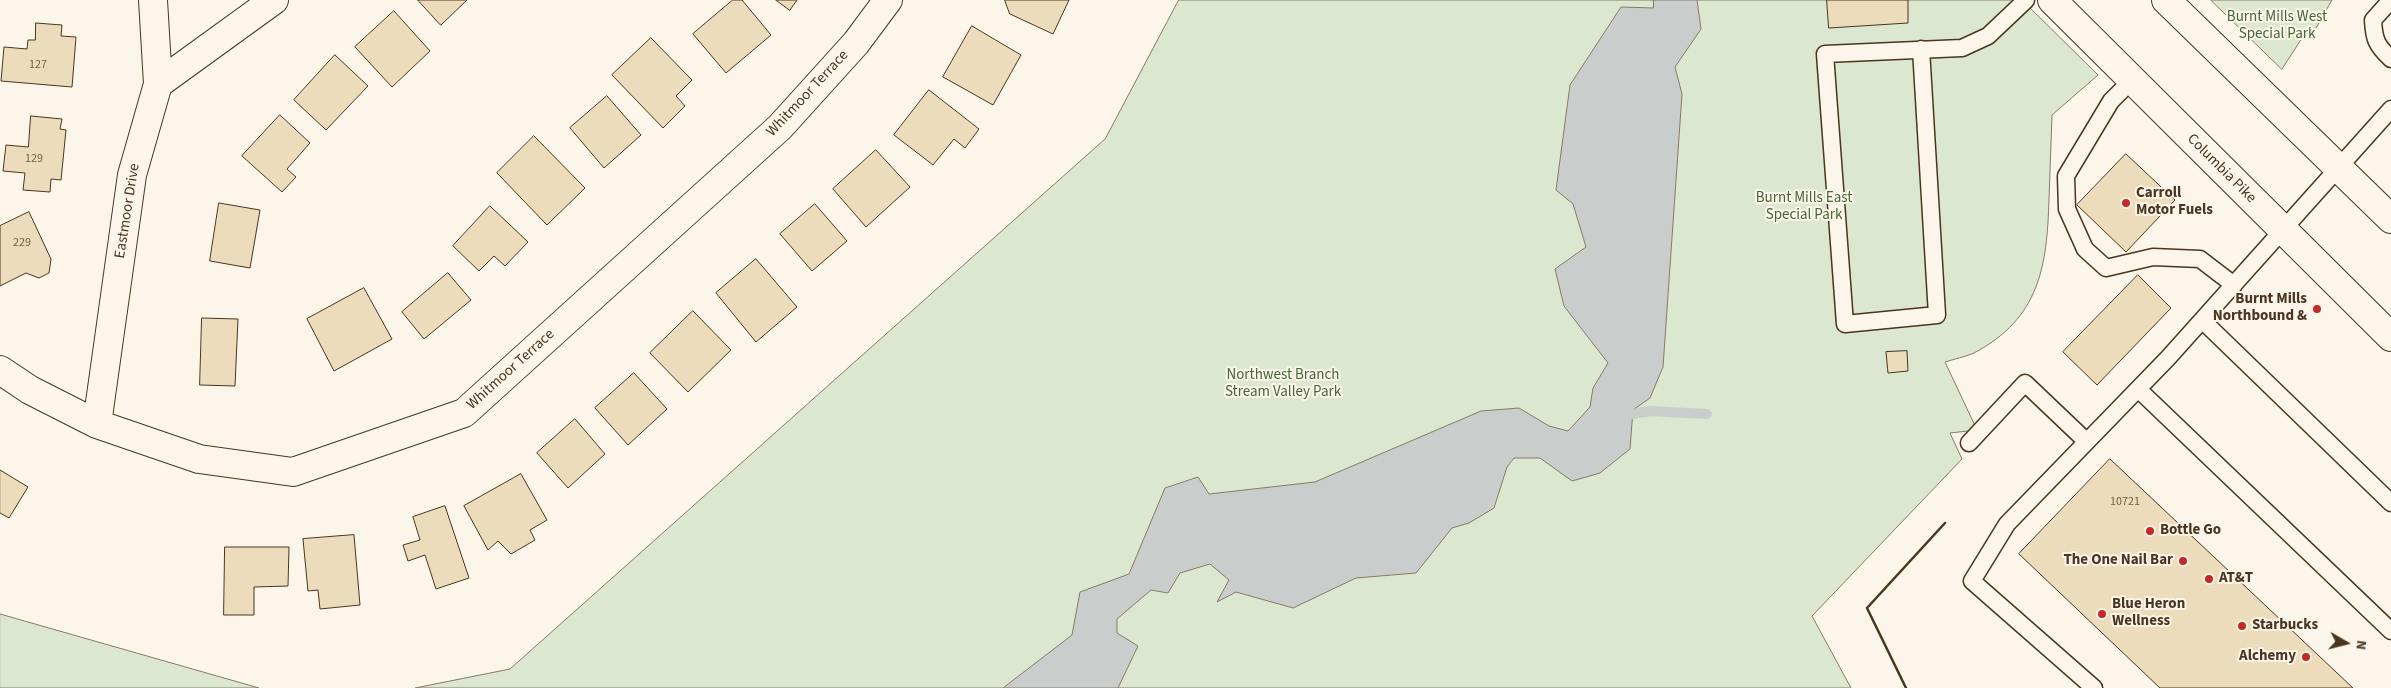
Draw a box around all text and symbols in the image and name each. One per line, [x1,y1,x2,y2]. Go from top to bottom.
park label: Burnt Mills West Special Park [2227,9,2327,44]
street label: Whitmoor Terrace [763,47,853,141]
house number: 127 [29,58,47,72]
street label: Columbia Pike [2183,131,2259,207]
house number: 129 [25,152,43,166]
street label: Eastmoor Drive [112,162,144,260]
place label: Carroll Motor Fuels [2136,185,2213,220]
park label: Burnt Mills East Special Park [1756,190,1852,225]
marker: Carroll Motor Fuels [2120,197,2132,209]
house number: 229 [13,236,31,250]
place label: Burnt Mills Northbound & [2213,291,2307,326]
marker: Burnt Mills Northbound & [2311,303,2323,315]
street label: Whitmoor Terrace [463,326,559,414]
park label: Northwest Branch Stream Valley Park [1225,367,1341,402]
house number: 10721 [2110,495,2140,509]
place label: Bottle Go [2160,522,2221,540]
marker: Bottle Go [2144,525,2156,537]
place label: The One Nail Bar [2063,552,2173,570]
marker: The One Nail Bar [2177,555,2189,567]
place label: AT&T [2219,570,2253,588]
marker: AT&T [2203,573,2215,585]
place label: Blue Heron Wellness [2112,596,2185,631]
marker: Blue Heron Wellness [2096,608,2108,620]
place label: Starbucks [2252,617,2318,635]
north arrow [2321,618,2371,668]
marker: Starbucks [2236,620,2248,632]
text: N [2350,639,2371,651]
place label: Alchemy [2239,648,2296,666]
marker: Alchemy [2300,651,2312,663]

